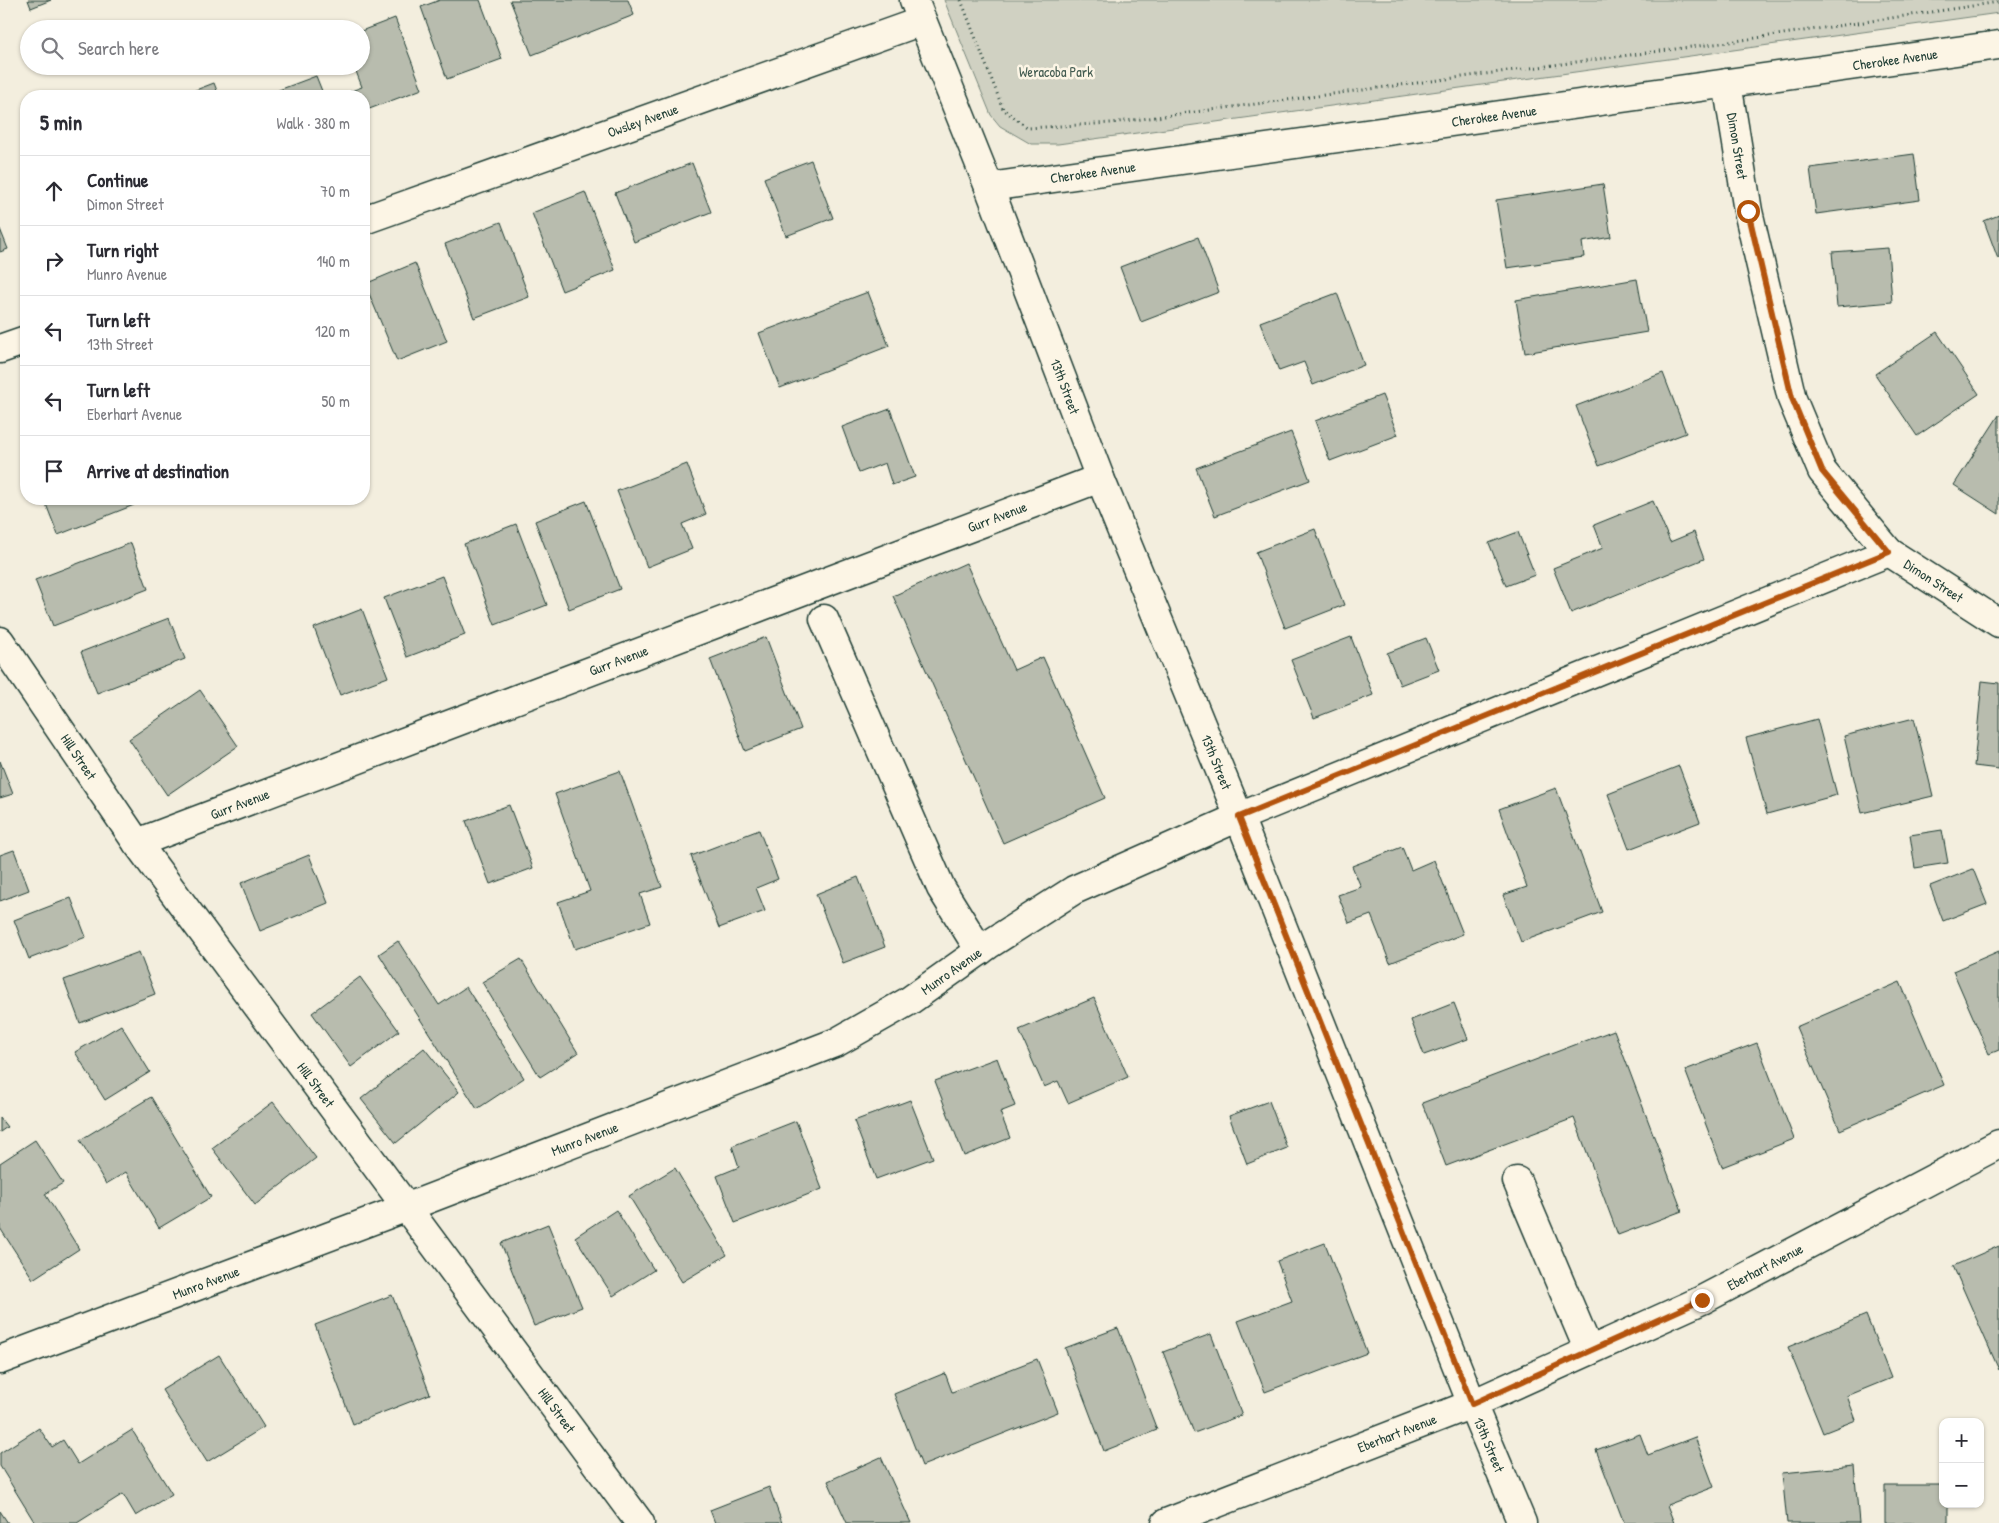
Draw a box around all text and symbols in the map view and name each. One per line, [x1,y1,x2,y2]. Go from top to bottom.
search box [20,20,370,75]
icon: search [38,34,66,62]
text: Search here [78,35,159,61]
street label: Cherokee Avenue [1851,44,1939,75]
park label: Weracoba Park [1019,62,1093,81]
street label: Owsley Avenue [605,99,681,141]
street label: Cherokee Avenue [1450,100,1538,131]
text: 5 min [40,108,82,137]
street label: Dimon Street [1723,111,1753,181]
text: Walk · 380 m [277,112,350,134]
street label: Cherokee Avenue [1049,156,1137,187]
text: Continue [87,167,148,193]
icon: ahead [40,177,68,205]
text: 70 m [320,180,350,202]
text: Dimon Street [87,193,164,215]
route start [1737,200,1760,223]
text: Turn right [87,237,158,263]
icon: right [40,247,68,275]
text: 140 m [316,250,350,272]
text: Munro Avenue [87,263,167,285]
text: Turn left [87,307,150,333]
icon: left [40,317,68,345]
text: 120 m [315,320,350,342]
text: 13th Street [87,333,153,355]
street label: 13th Street [1046,356,1085,417]
text: Turn left [87,377,150,403]
icon: left [40,387,68,415]
text: 50 m [322,390,350,412]
text: Eberhart Avenue [87,403,182,425]
icon: arrive [40,457,68,485]
text: Arrive at destination [87,458,229,484]
street label: Gurr Avenue [965,496,1030,536]
street label: Dimon Street [1900,554,1967,607]
street label: Gurr Avenue [586,640,651,680]
street label: Hill Street [57,730,101,783]
street label: 13th Street [1197,732,1237,793]
street label: Gurr Avenue [207,784,272,823]
street label: Munro Avenue [917,942,985,999]
street label: Hill Street [293,1058,339,1111]
street label: Munro Avenue [548,1117,621,1160]
street label: Eberhart Avenue [1724,1238,1807,1294]
street label: Munro Avenue [170,1261,242,1303]
route end [1691,1289,1714,1312]
street label: Hill Street [534,1384,580,1437]
street label: Eberhart Avenue [1355,1409,1440,1457]
street label: 13th Street [1470,1414,1510,1475]
map controls [1939,1418,1984,1508]
button: + [1939,1418,1984,1463]
button: − [1939,1463,1984,1508]

